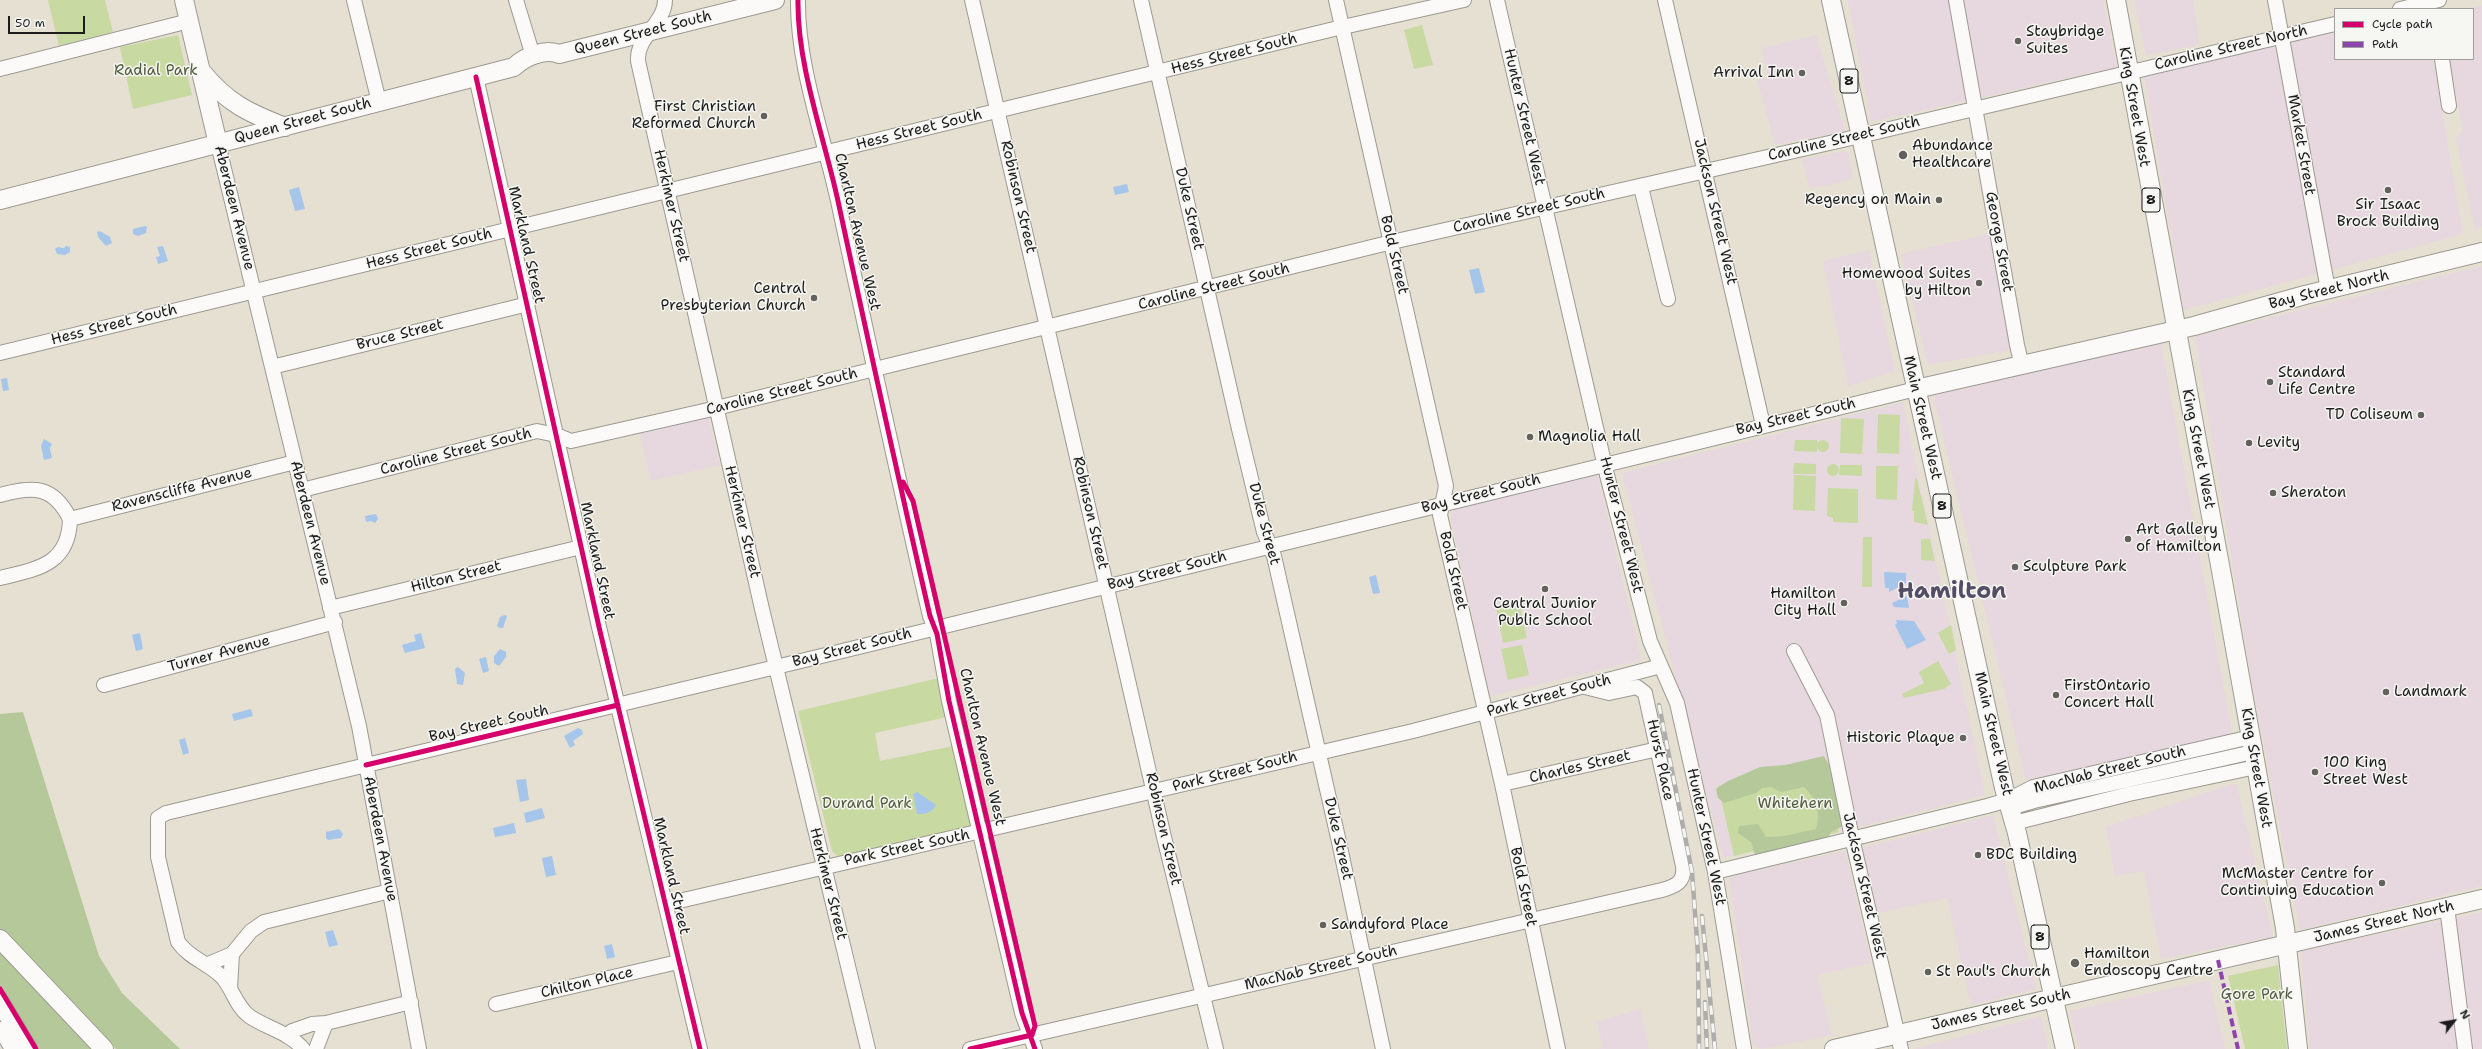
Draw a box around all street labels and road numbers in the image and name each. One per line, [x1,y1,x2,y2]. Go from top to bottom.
street label: Queen Street South [572,7,714,59]
street label: Caroline Street North [2153,22,2309,74]
street label: Hess Street South [1169,30,1299,78]
street label: King Street West [2115,45,2153,169]
street label: Hunter Street West [1499,47,1549,187]
road number: 8 [1840,69,1858,93]
street label: Market Street [2283,93,2319,197]
street label: Queen Street South [233,94,373,148]
street label: Hess Street South [854,106,984,154]
street label: Caroline Street South [1766,113,1922,165]
street label: Jackson Street West [1689,137,1741,287]
street label: Robinson Street [996,139,1040,255]
street label: Aberdeen Avenue [210,144,258,272]
street label: Herkimer Street [649,148,693,264]
street label: Charlton Avenue West [830,151,884,313]
street label: Duke Street [1171,166,1207,252]
street label: Markland Street [504,184,548,306]
street label: Caroline Street South [1451,185,1607,237]
road number: 8 [2142,188,2160,212]
street label: George Street [1981,190,2017,294]
street label: Bold Street [1376,214,1412,296]
street label: Hess Street South [364,225,494,273]
street label: Caroline Street South [1136,259,1292,315]
street label: Bay Street North [2267,266,2391,314]
street label: Hess Street South [49,301,179,349]
street label: Bruce Street [355,316,445,354]
street label: Main Street West [1899,354,1945,482]
street label: Caroline Street South [704,364,860,420]
street label: King Street West [2178,387,2218,511]
street label: Bay Street South [1734,394,1858,440]
street label: Caroline Street South [378,424,534,480]
street label: Robinson Street [1068,455,1112,571]
street label: Hunter Street West [1595,455,1647,595]
street label: Aberdeen Avenue [286,459,334,587]
street label: Ravenscliffe Avenue [110,464,254,516]
street label: Herkimer Street [720,464,764,580]
street label: Bay Street South [1420,470,1542,518]
street label: Duke Street [1244,481,1284,567]
road number: 8 [1933,494,1951,518]
street label: Markland Street [576,500,618,622]
street label: Bold Street [1435,530,1471,612]
street label: Bay Street South [1106,547,1228,595]
street label: Hilton Street [409,557,503,597]
street label: Bay Street South [791,624,913,672]
street label: Turner Avenue [166,632,272,676]
street label: Charlton Avenue West [955,666,1009,828]
street label: Main Street West [1970,670,2016,798]
street label: Park Street South [1485,671,1613,721]
street label: Bay Street South [427,701,551,747]
street label: King Street West [2237,706,2275,830]
street label: Hurst Place [1643,718,1677,802]
street label: MacNab Street South [2032,742,2188,798]
street label: Charles Street [1528,747,1632,787]
street label: Park Street South [1171,748,1299,796]
street label: Hunter Street West [1683,767,1729,907]
street label: Robinson Street [1141,771,1185,887]
street label: Aberdeen Avenue [359,775,401,903]
street label: Duke Street [1320,796,1356,882]
street label: Jackson Street West [1838,811,1890,961]
street label: Markland Street [649,815,693,937]
street label: Herkimer Street [805,826,851,942]
street label: Park Street South [843,826,971,870]
street label: Bold Street [1506,846,1540,928]
street label: James Street North [2312,897,2456,947]
road number: 8 [2031,925,2049,949]
street label: MacNab Street South [1243,942,1399,994]
street label: Chilton Place [539,964,635,1002]
street label: James Street South [1930,985,2072,1035]

